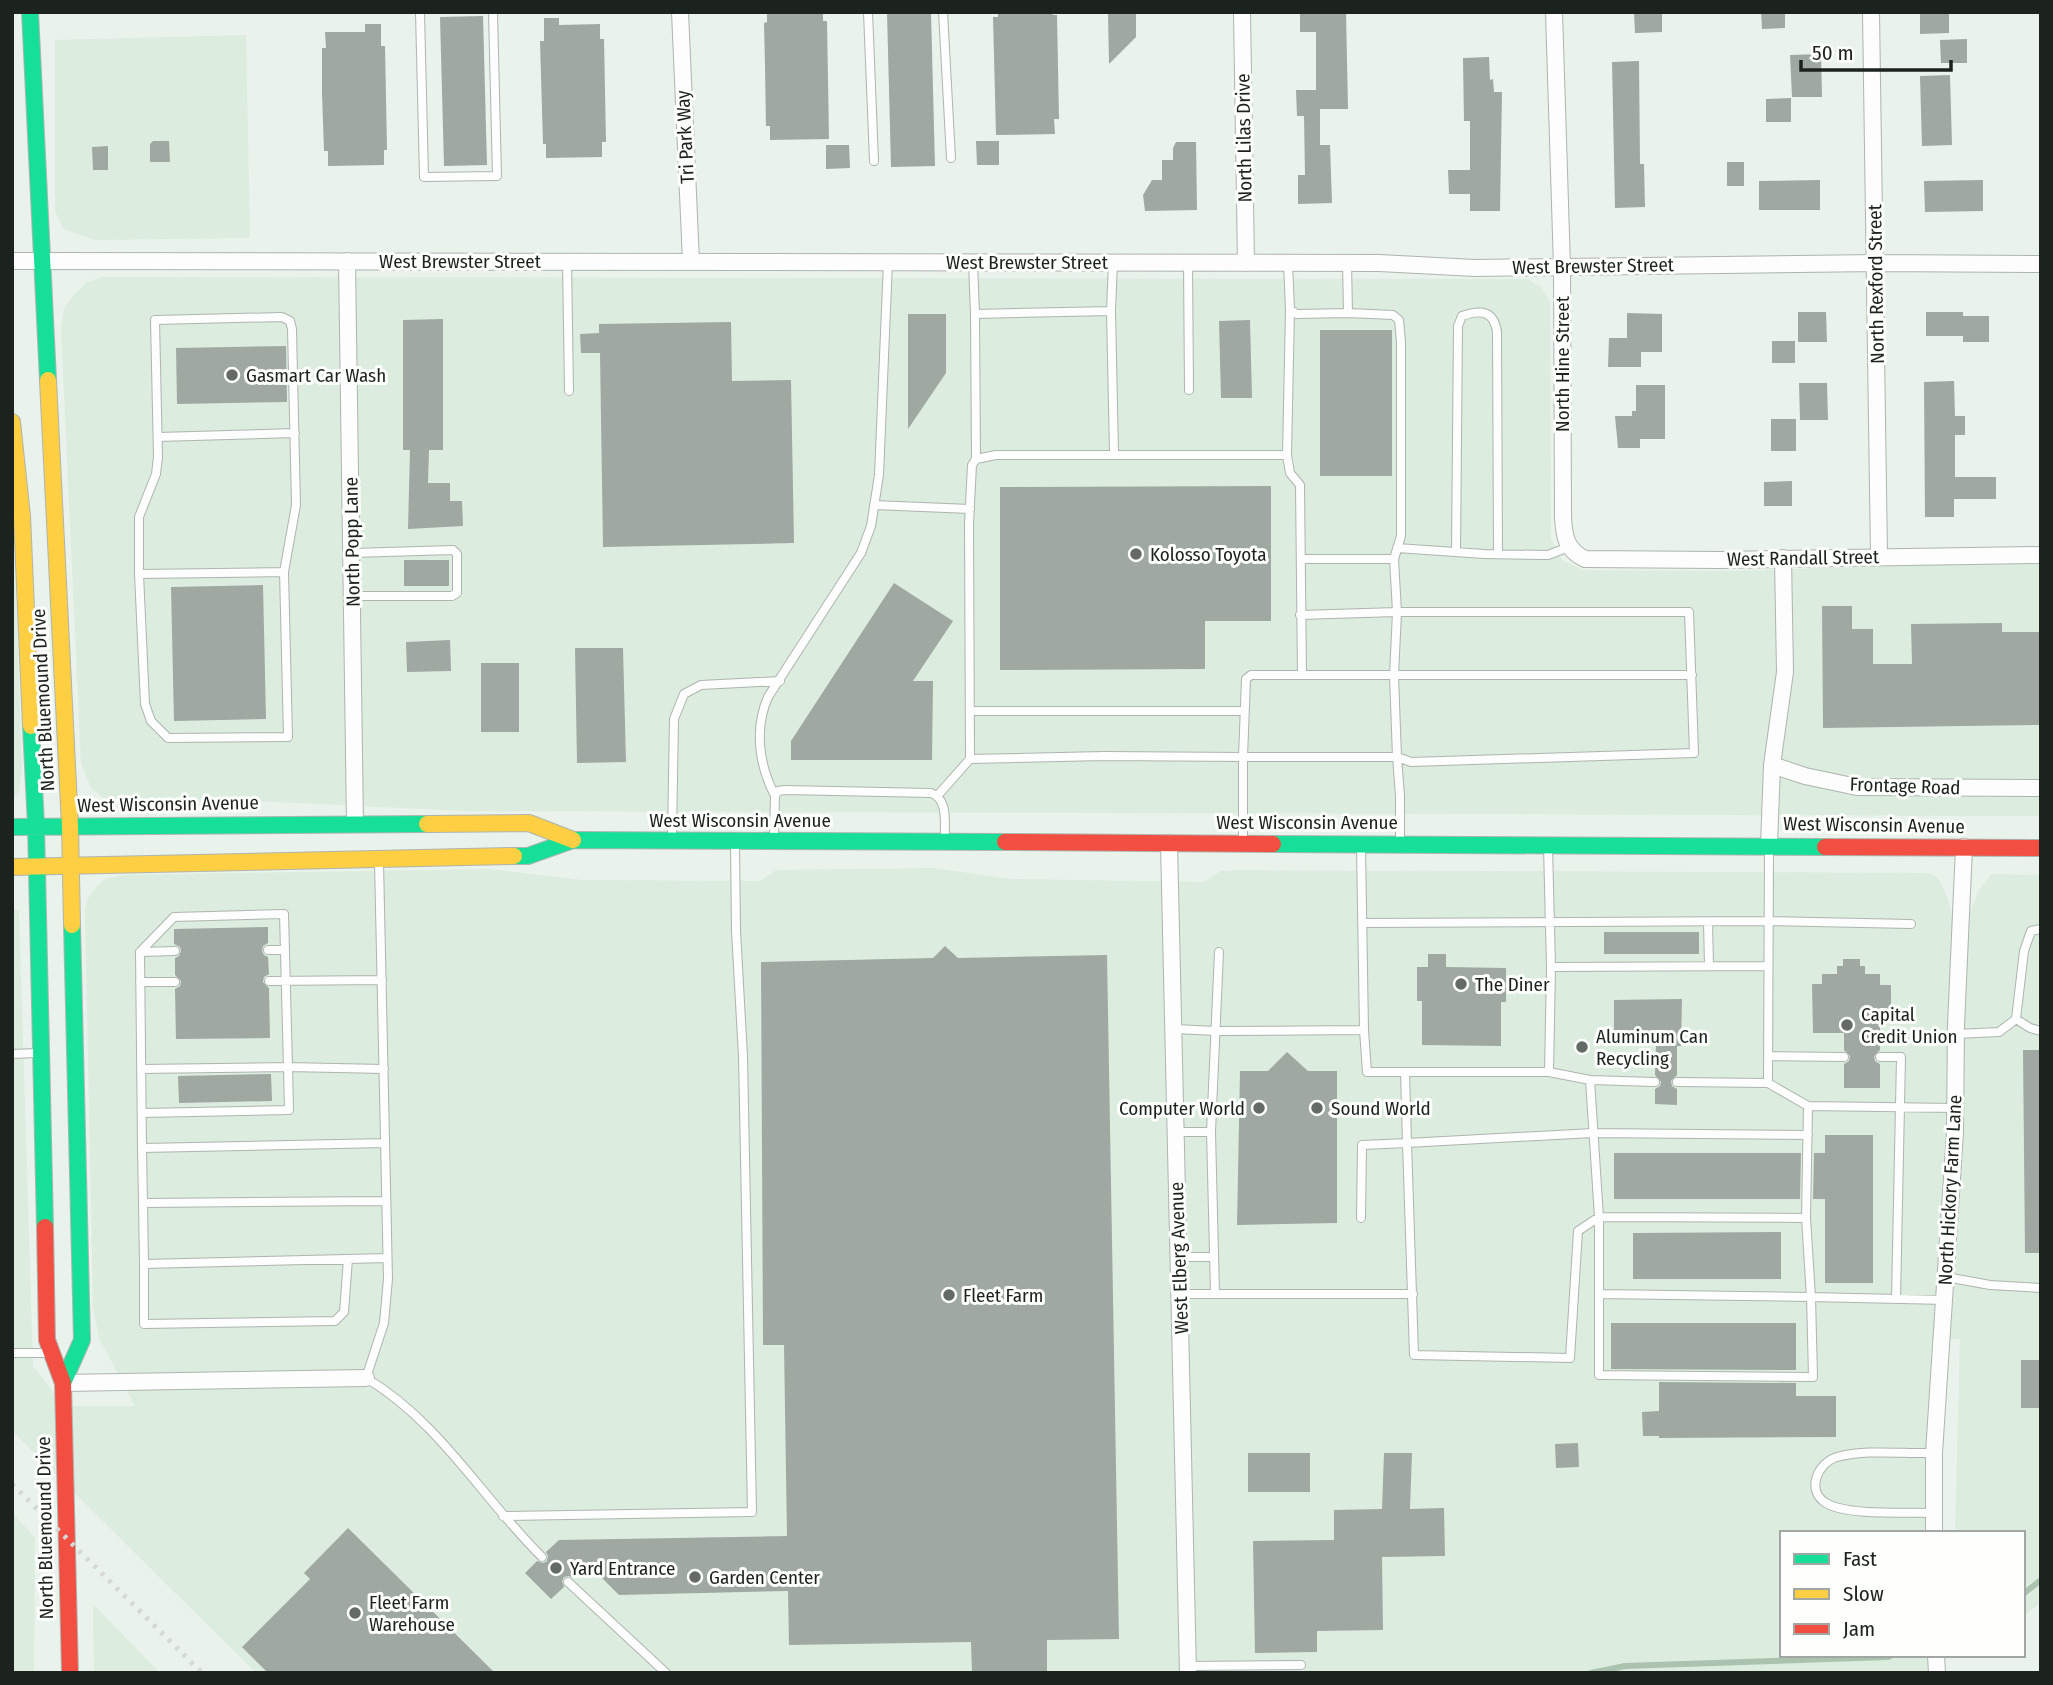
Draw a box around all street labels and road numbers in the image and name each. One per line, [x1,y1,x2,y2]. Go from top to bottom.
street label: North Lilas Drive [1231,73,1257,203]
street label: Tri Park Way [671,89,699,184]
street label: North Rexford Street [1863,203,1889,364]
street label: West Brewster Street [379,250,542,273]
street label: West Brewster Street [946,251,1109,274]
street label: West Brewster Street [1512,253,1675,279]
street label: North Hine Street [1551,295,1574,432]
street label: North Popp Lane [339,477,365,607]
street label: West Randall Street [1727,545,1880,571]
street label: North Bluemound Drive [27,608,59,792]
street label: Frontage Road [1849,773,1961,799]
street label: West Wisconsin Avenue [77,791,259,817]
street label: West Wisconsin Avenue [649,809,831,832]
street label: West Wisconsin Avenue [1216,811,1398,834]
street label: West Wisconsin Avenue [1783,812,1965,838]
street label: North Hickory Farm Lane [1934,1094,1966,1286]
street label: West Elberg Avenue [1165,1181,1193,1335]
street label: North Bluemound Drive [32,1436,58,1620]

